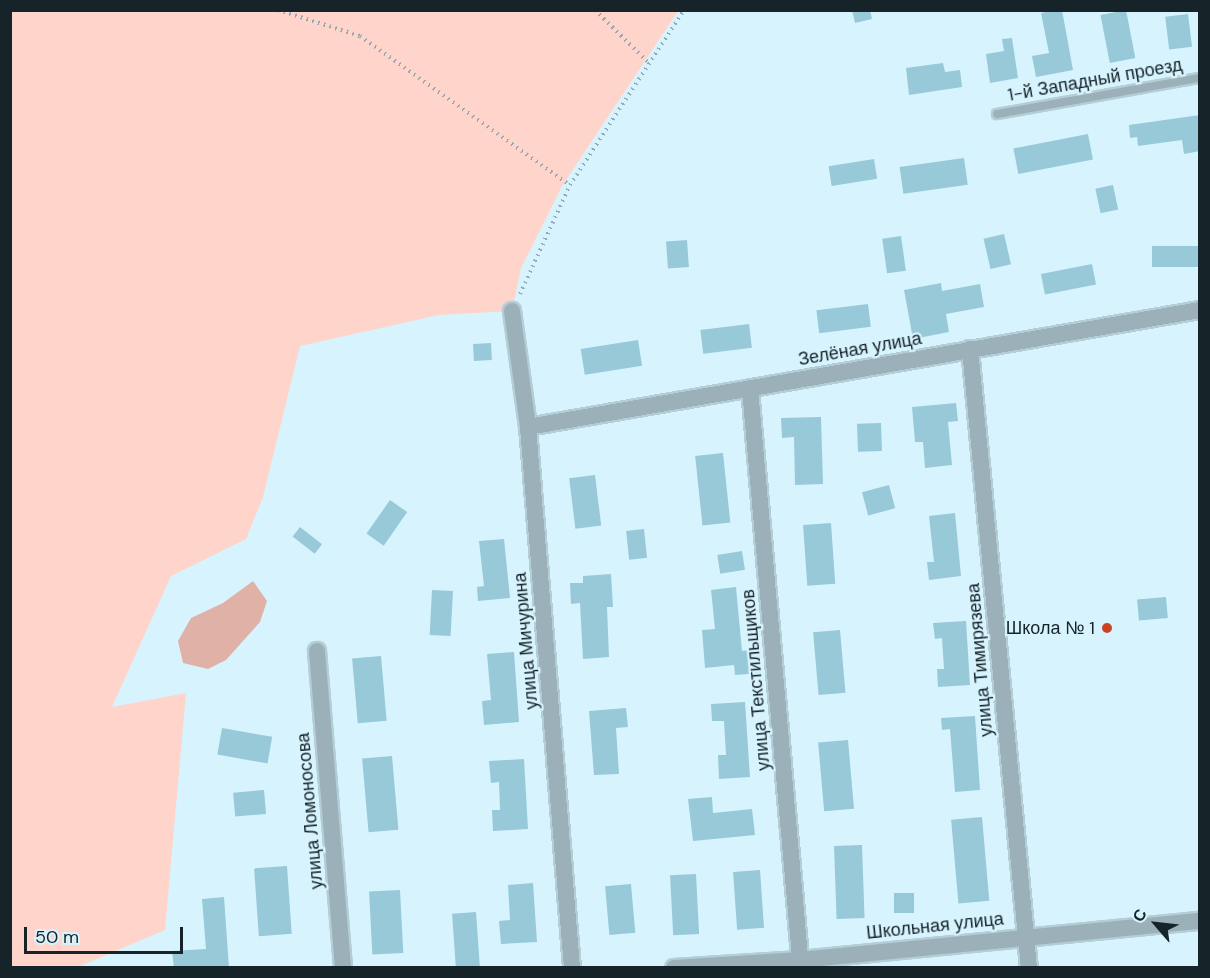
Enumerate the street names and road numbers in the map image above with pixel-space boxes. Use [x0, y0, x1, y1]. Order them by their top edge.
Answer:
street label: 1-й Западный проезд [1006, 54, 1184, 106]
street label: Зелёная улица [797, 328, 923, 370]
street label: улица Мичурина [509, 572, 543, 710]
street label: улица Тимирязева [963, 582, 997, 738]
street label: улица Текстильщиков [737, 588, 775, 772]
street label: улица Ломоносова [292, 732, 328, 890]
street label: Школьная улица [865, 908, 1005, 944]

